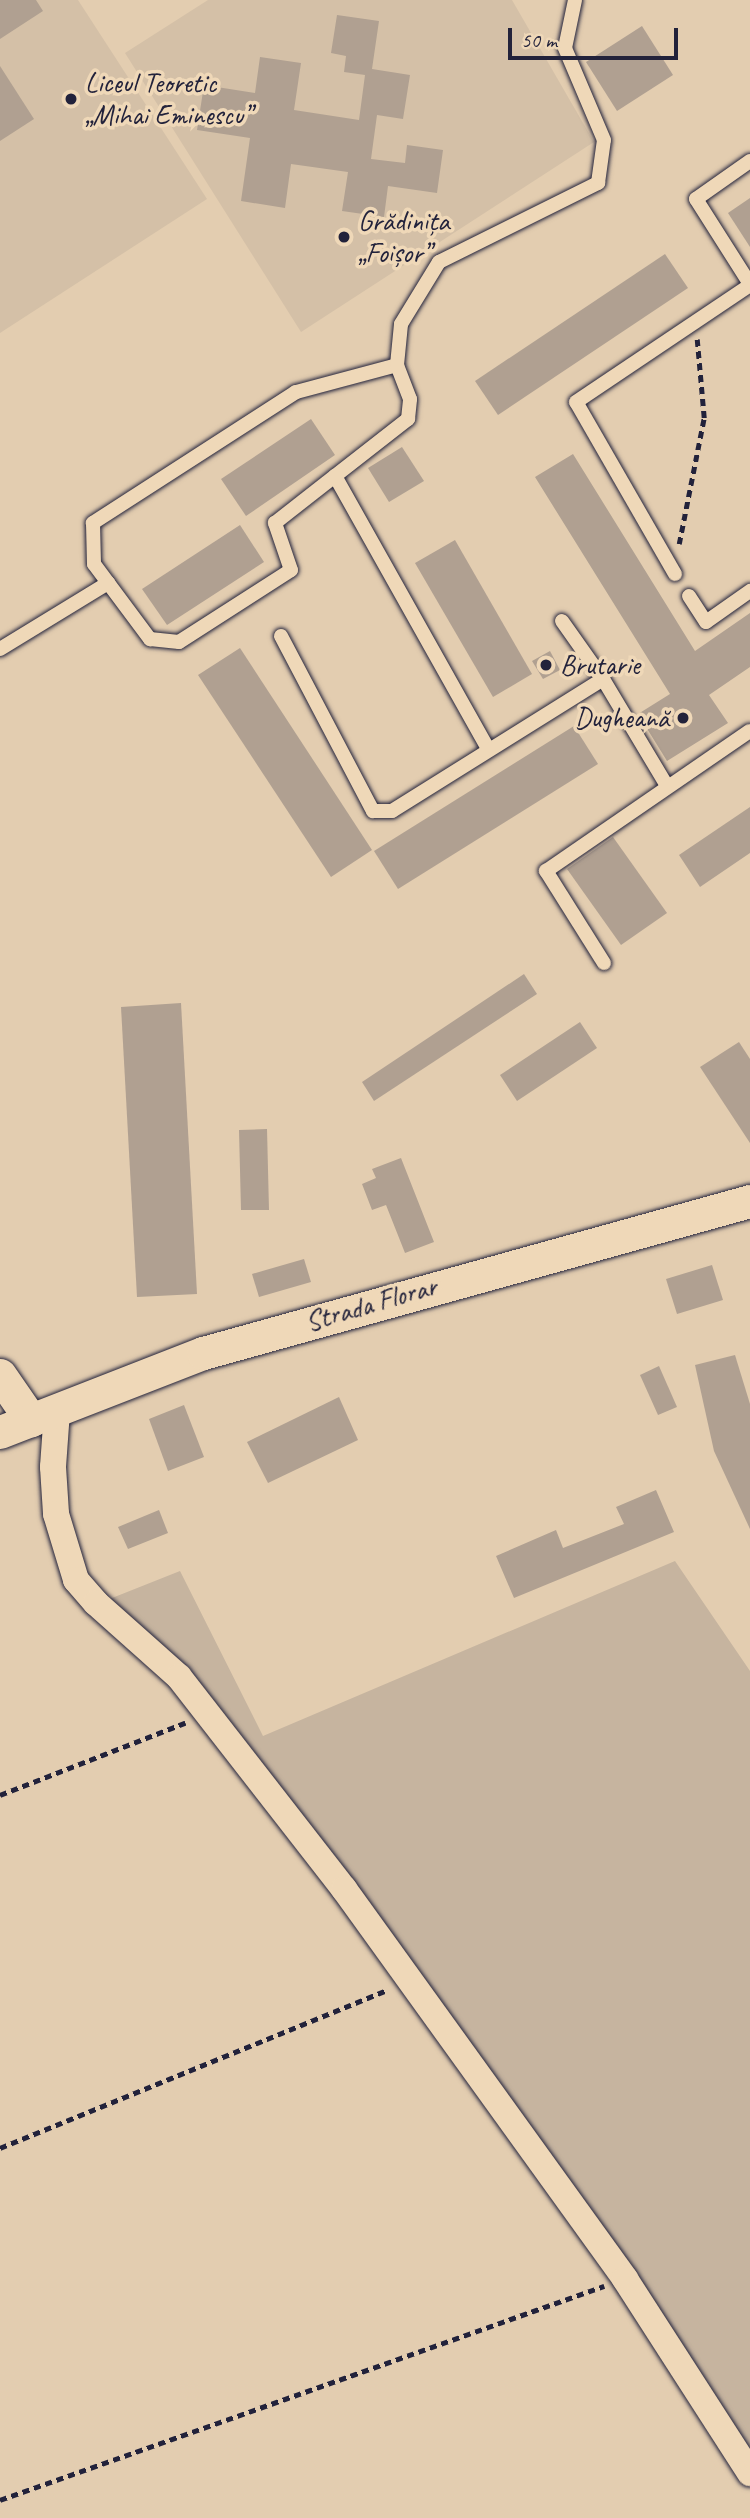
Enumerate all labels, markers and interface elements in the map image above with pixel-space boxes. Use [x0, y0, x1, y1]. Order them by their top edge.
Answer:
scale bar [512, 14, 682, 58]
text: 50 m [521, 27, 557, 53]
place label: Liceul Teoretic „Mihai Eminescu” [85, 66, 249, 132]
marker: Liceul Teoretic „Mihai Eminescu” [63, 91, 79, 107]
place label: Grădinița „Foișor” [358, 204, 450, 270]
marker: Grădinița „Foișor” [336, 229, 352, 245]
place label: Brutarie [560, 648, 640, 682]
marker: Brutarie [538, 657, 554, 673]
place label: Dugheană [574, 701, 669, 735]
marker: Dugheană [675, 710, 691, 726]
street label: Strada Florar [302, 1269, 440, 1339]

